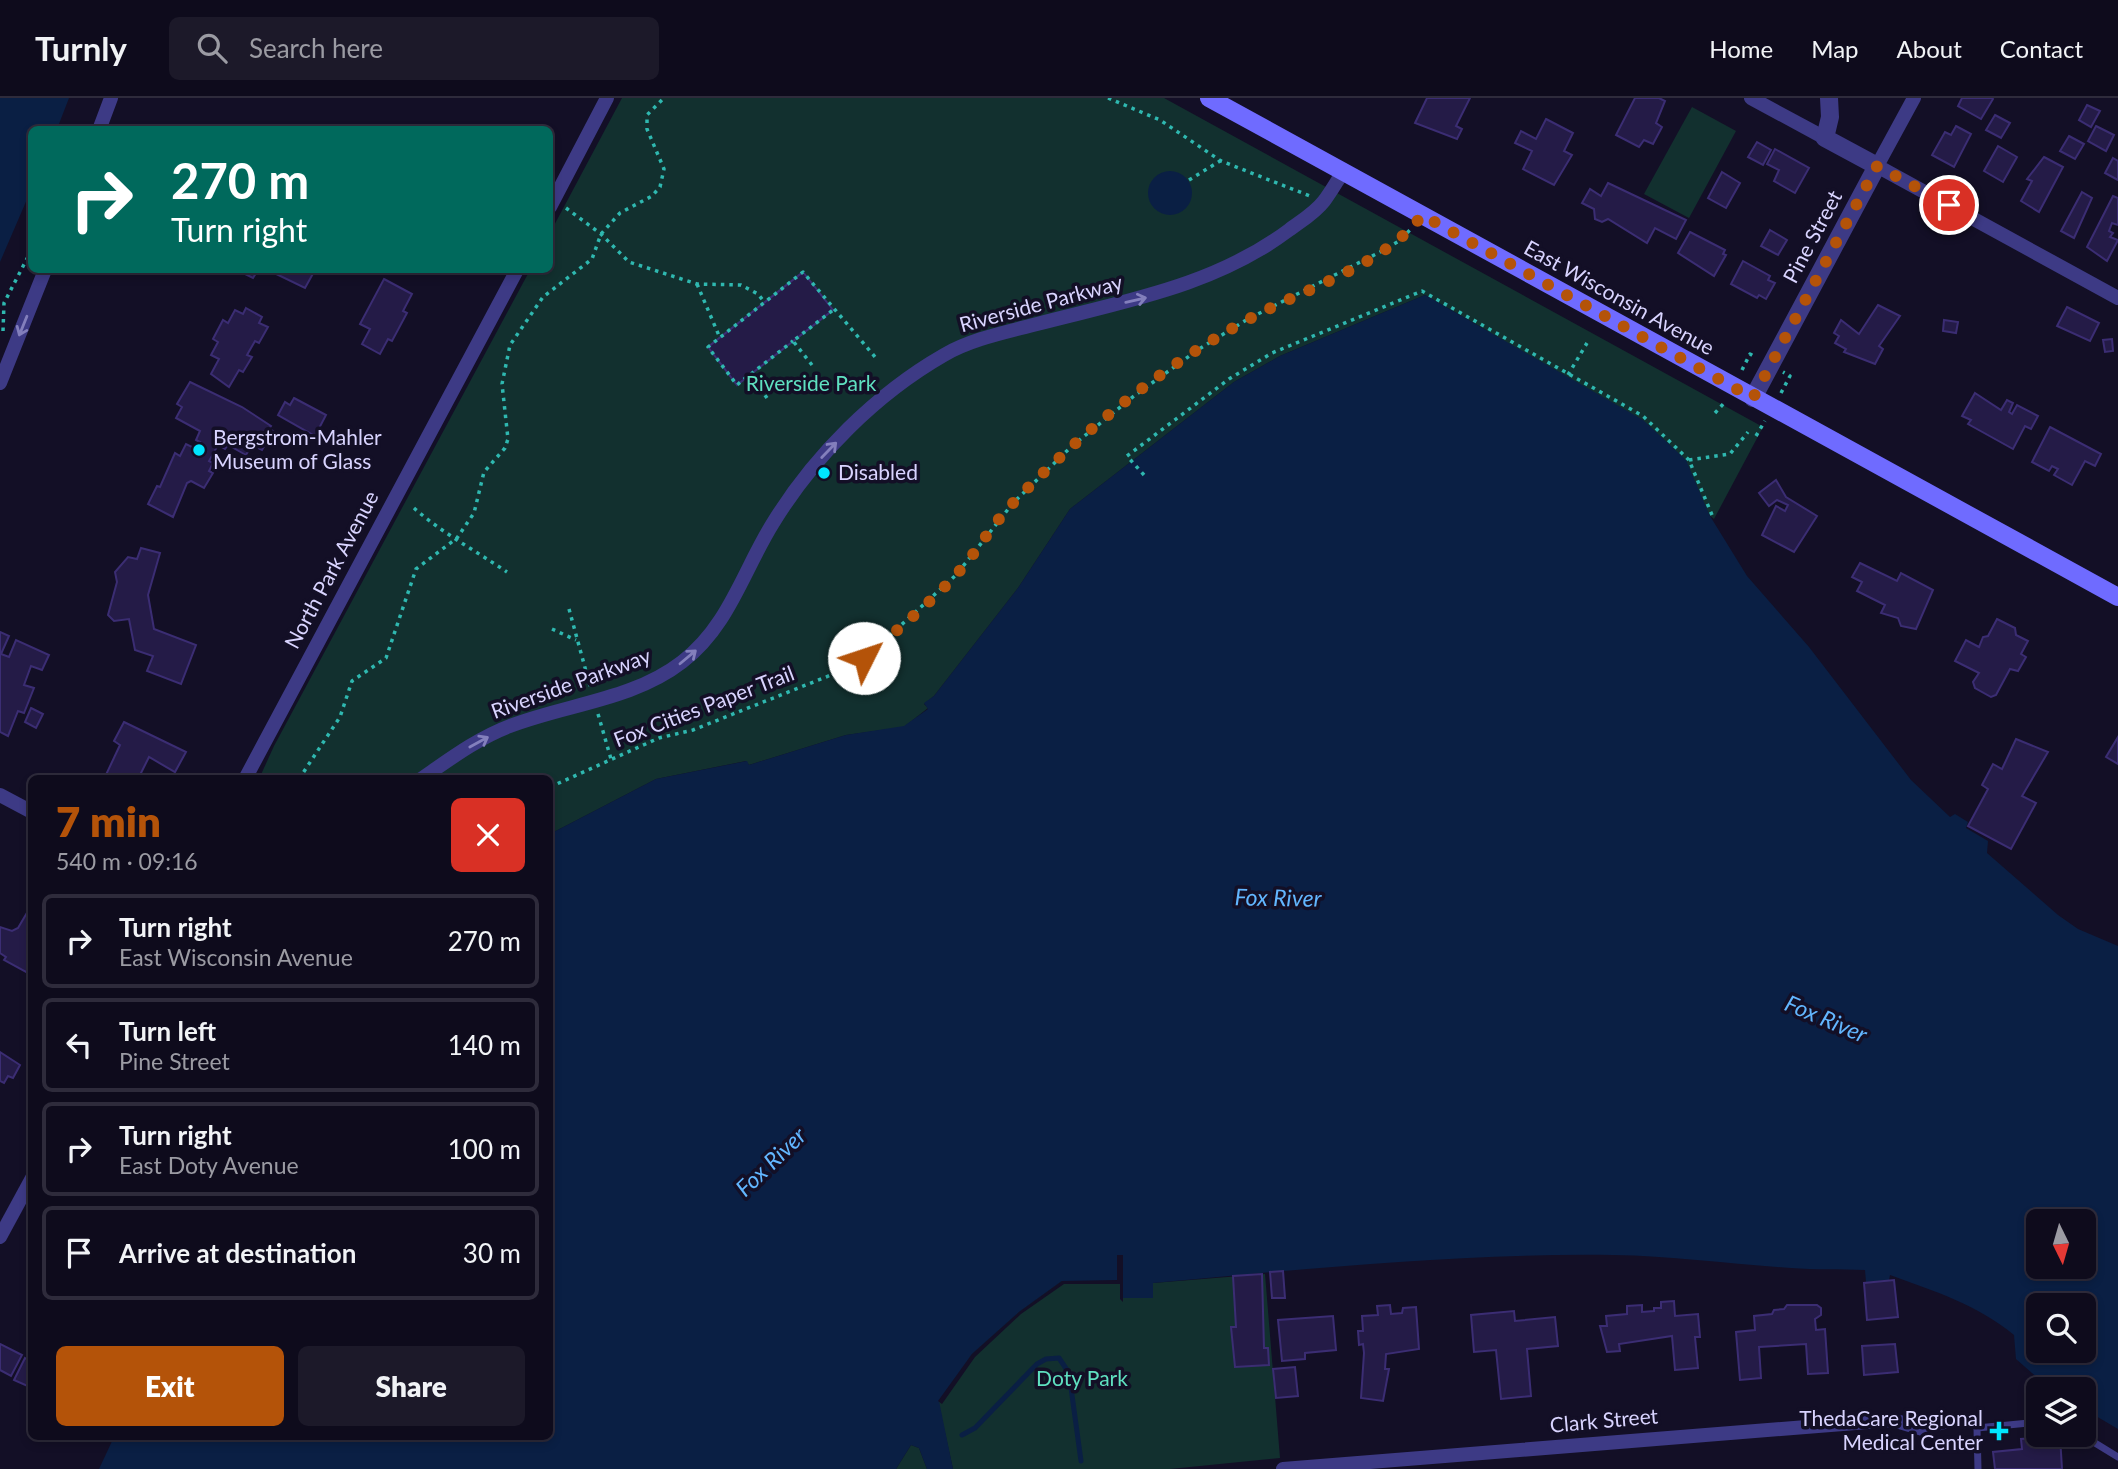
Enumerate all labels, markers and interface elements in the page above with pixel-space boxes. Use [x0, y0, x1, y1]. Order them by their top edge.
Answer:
search box [169, 17, 659, 80]
text: Turnly [35, 28, 127, 68]
icon: search [193, 29, 231, 67]
text: Search here [249, 32, 383, 64]
text: Home [1709, 34, 1773, 63]
text: Map [1811, 34, 1859, 63]
text: About [1897, 34, 1962, 63]
text: Contact [2000, 34, 2083, 63]
text: 270 m [171, 151, 309, 209]
icon: right [56, 154, 147, 245]
pin [1919, 175, 1979, 235]
street label: Pine Street [1777, 185, 1847, 287]
icon: arrive [1930, 186, 1968, 224]
text: Turn right [171, 210, 307, 249]
street label: East Wisconsin Avenue [1520, 234, 1719, 359]
street label: Riverside Parkway [956, 269, 1125, 336]
one-way arrow [1124, 293, 1147, 306]
one-way arrow [15, 315, 28, 337]
park label: Riverside Park [746, 370, 877, 395]
place label: Bergstrom-Mahler Museum of Glass [213, 424, 382, 473]
marker: Bergstrom-Mahler Museum of Glass [191, 442, 207, 458]
one-way arrow [820, 442, 837, 459]
place label: Disabled [838, 459, 918, 484]
marker: Disabled [816, 465, 832, 481]
street label: North Park Avenue [279, 486, 383, 652]
position arrow [827, 621, 901, 695]
street label: Riverside Parkway [487, 642, 654, 723]
one-way arrow [678, 649, 696, 664]
street label: Fox Cities Paper Trail [610, 660, 797, 752]
one-way arrow [468, 734, 488, 748]
text: 7 min [56, 796, 161, 846]
button: close [451, 798, 525, 872]
text: 540 m · 09:16 [56, 847, 198, 875]
water label: Fox River [1234, 882, 1323, 912]
text: Turn right [119, 911, 232, 943]
icon: right [60, 922, 98, 960]
text: 270 m [448, 925, 521, 957]
text: East Wisconsin Avenue [119, 943, 353, 971]
water label: Fox River [1781, 988, 1873, 1048]
text: Turn left [119, 1015, 216, 1047]
icon: left [60, 1026, 98, 1064]
text: 140 m [448, 1029, 521, 1061]
text: Pine Street [119, 1047, 230, 1075]
text: Turn right [119, 1119, 232, 1151]
water label: Fox River [729, 1120, 812, 1202]
icon: right [60, 1130, 98, 1168]
text: 100 m [448, 1133, 521, 1165]
text: East Doty Avenue [119, 1151, 299, 1179]
north arrow [2026, 1209, 2096, 1279]
map controls [2026, 1209, 2096, 1447]
icon: arrive [60, 1234, 98, 1272]
text: Arrive at destination [119, 1237, 356, 1269]
text: 30 m [463, 1237, 521, 1269]
button: search [2026, 1293, 2096, 1363]
button: Exit [56, 1346, 284, 1426]
button: Share [298, 1346, 525, 1426]
park label: Doty Park [1036, 1365, 1128, 1390]
button: layers [2026, 1377, 2096, 1447]
street label: Clark Street [1549, 1402, 1659, 1437]
place label: ThedaCare Regional Medical Center [1799, 1405, 1983, 1454]
marker: ThedaCare Regional Medical Center [1989, 1421, 2009, 1441]

